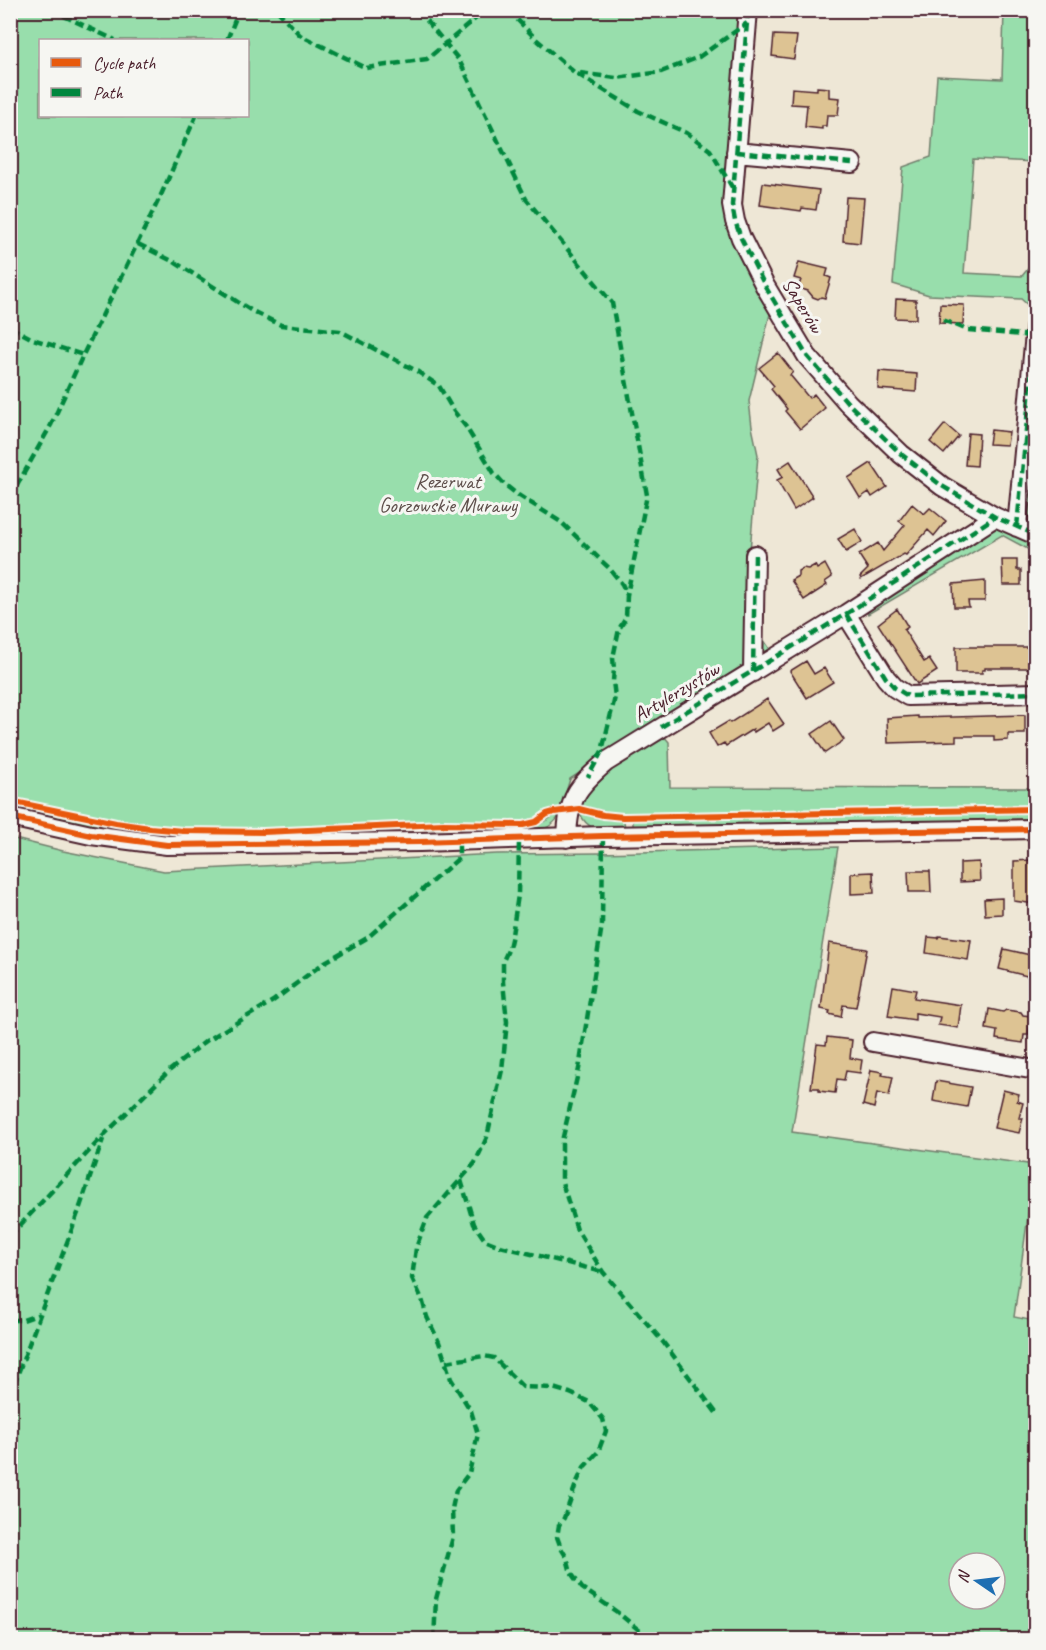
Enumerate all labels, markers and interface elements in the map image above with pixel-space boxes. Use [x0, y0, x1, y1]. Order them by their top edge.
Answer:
legend [39, 39, 249, 117]
text: Cycle path [93, 52, 156, 74]
text: Path [93, 82, 123, 104]
street label: Saperów [776, 273, 831, 339]
park label: Rezerwat Gorzowskie Murawy [379, 468, 519, 518]
street label: Artylerzystów [628, 655, 726, 728]
north arrow [947, 1551, 1007, 1611]
text: N [953, 1567, 975, 1585]

